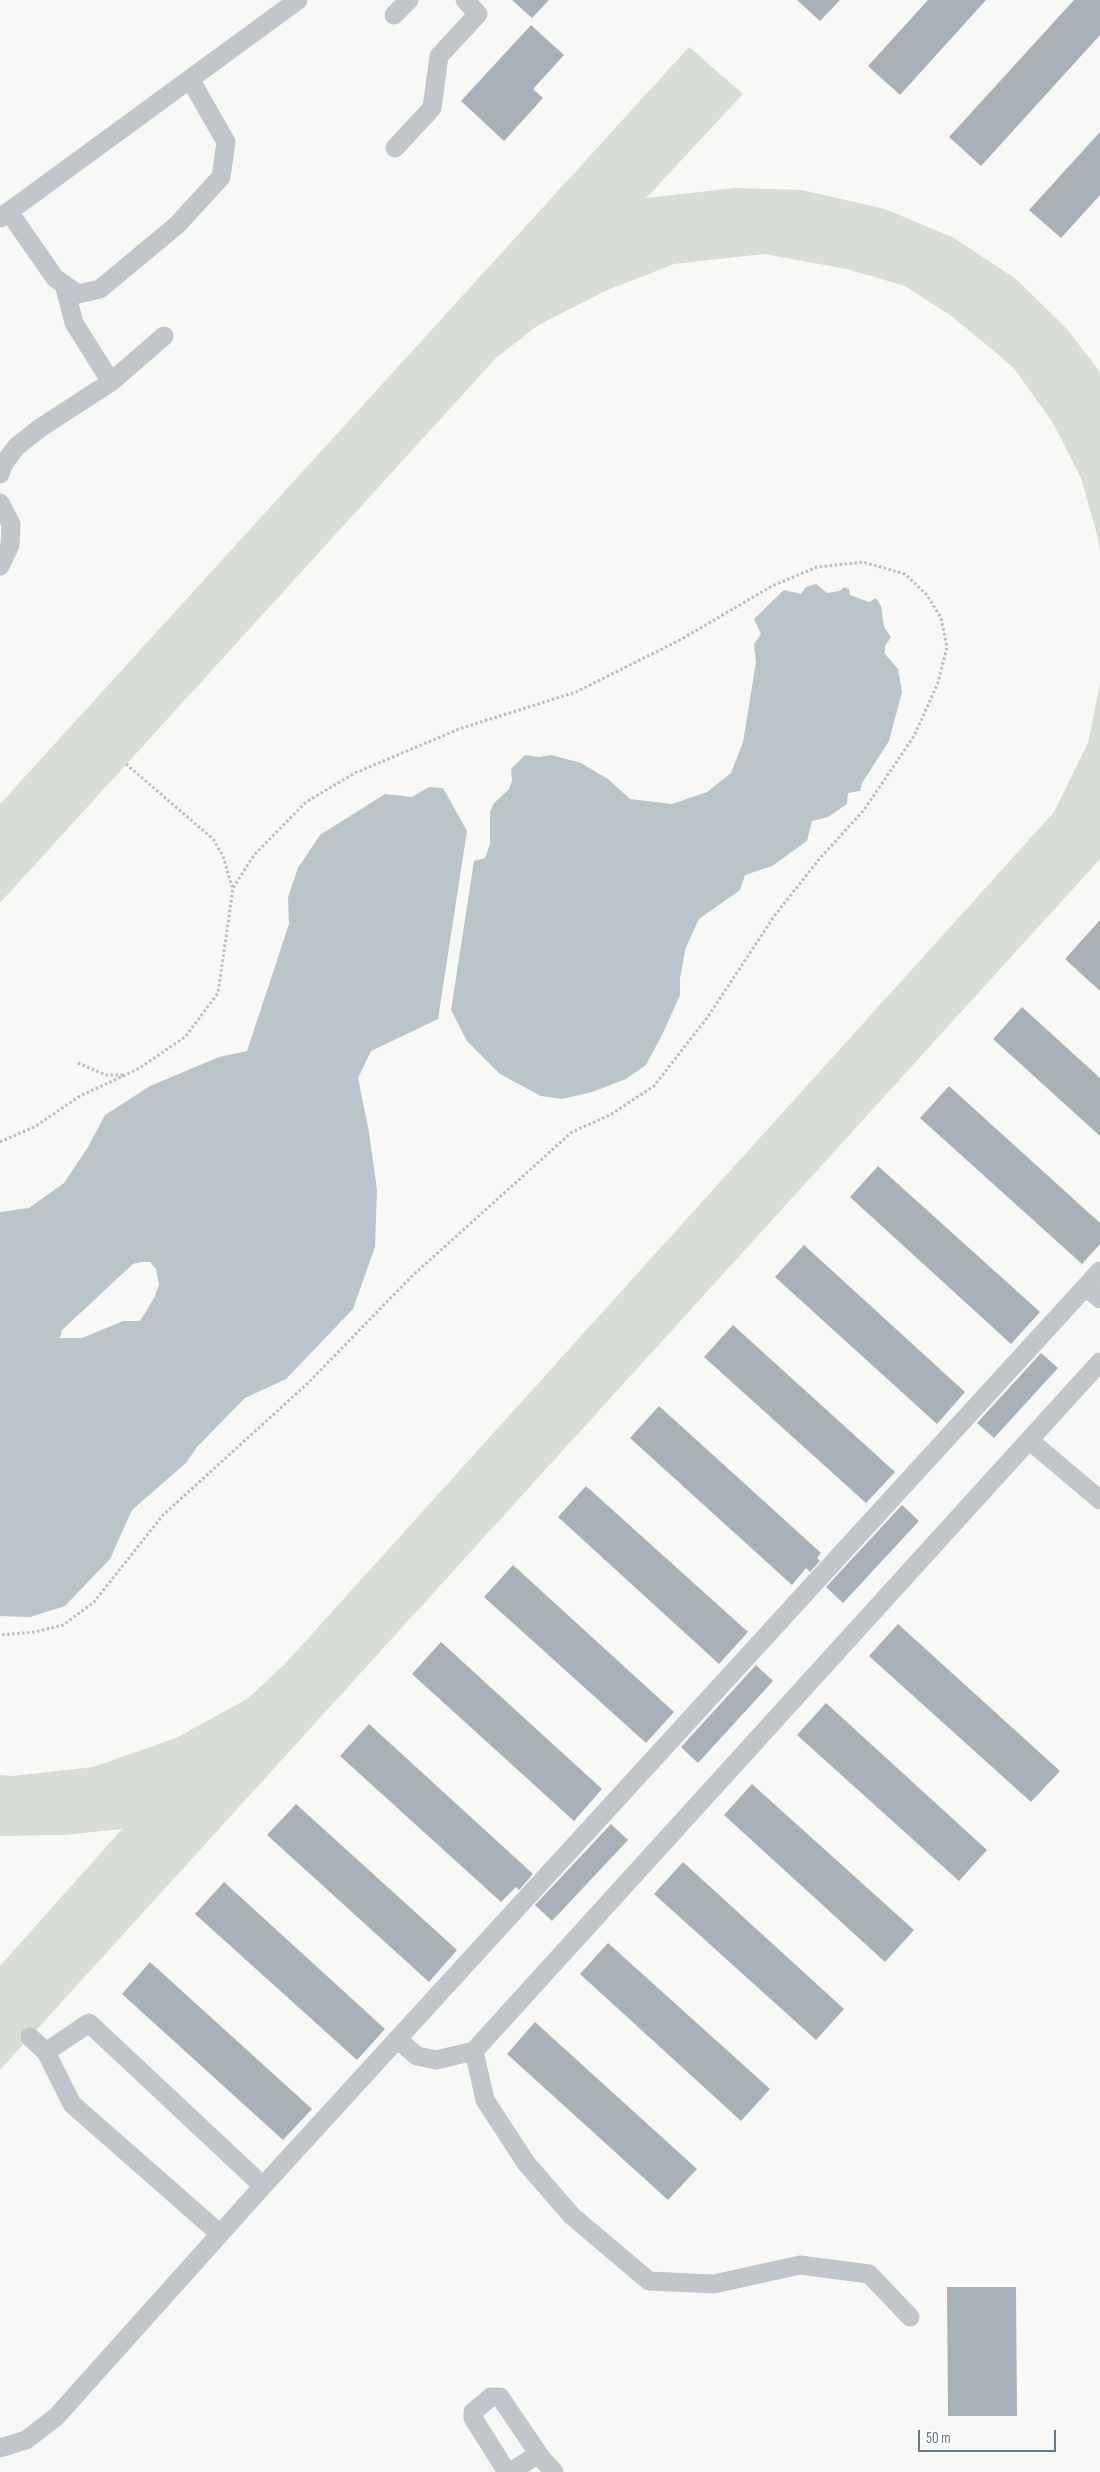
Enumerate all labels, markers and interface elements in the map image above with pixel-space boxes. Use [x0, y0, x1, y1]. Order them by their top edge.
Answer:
scale bar [920, 2420, 1058, 2452]
text: 50 m [926, 2429, 951, 2448]

